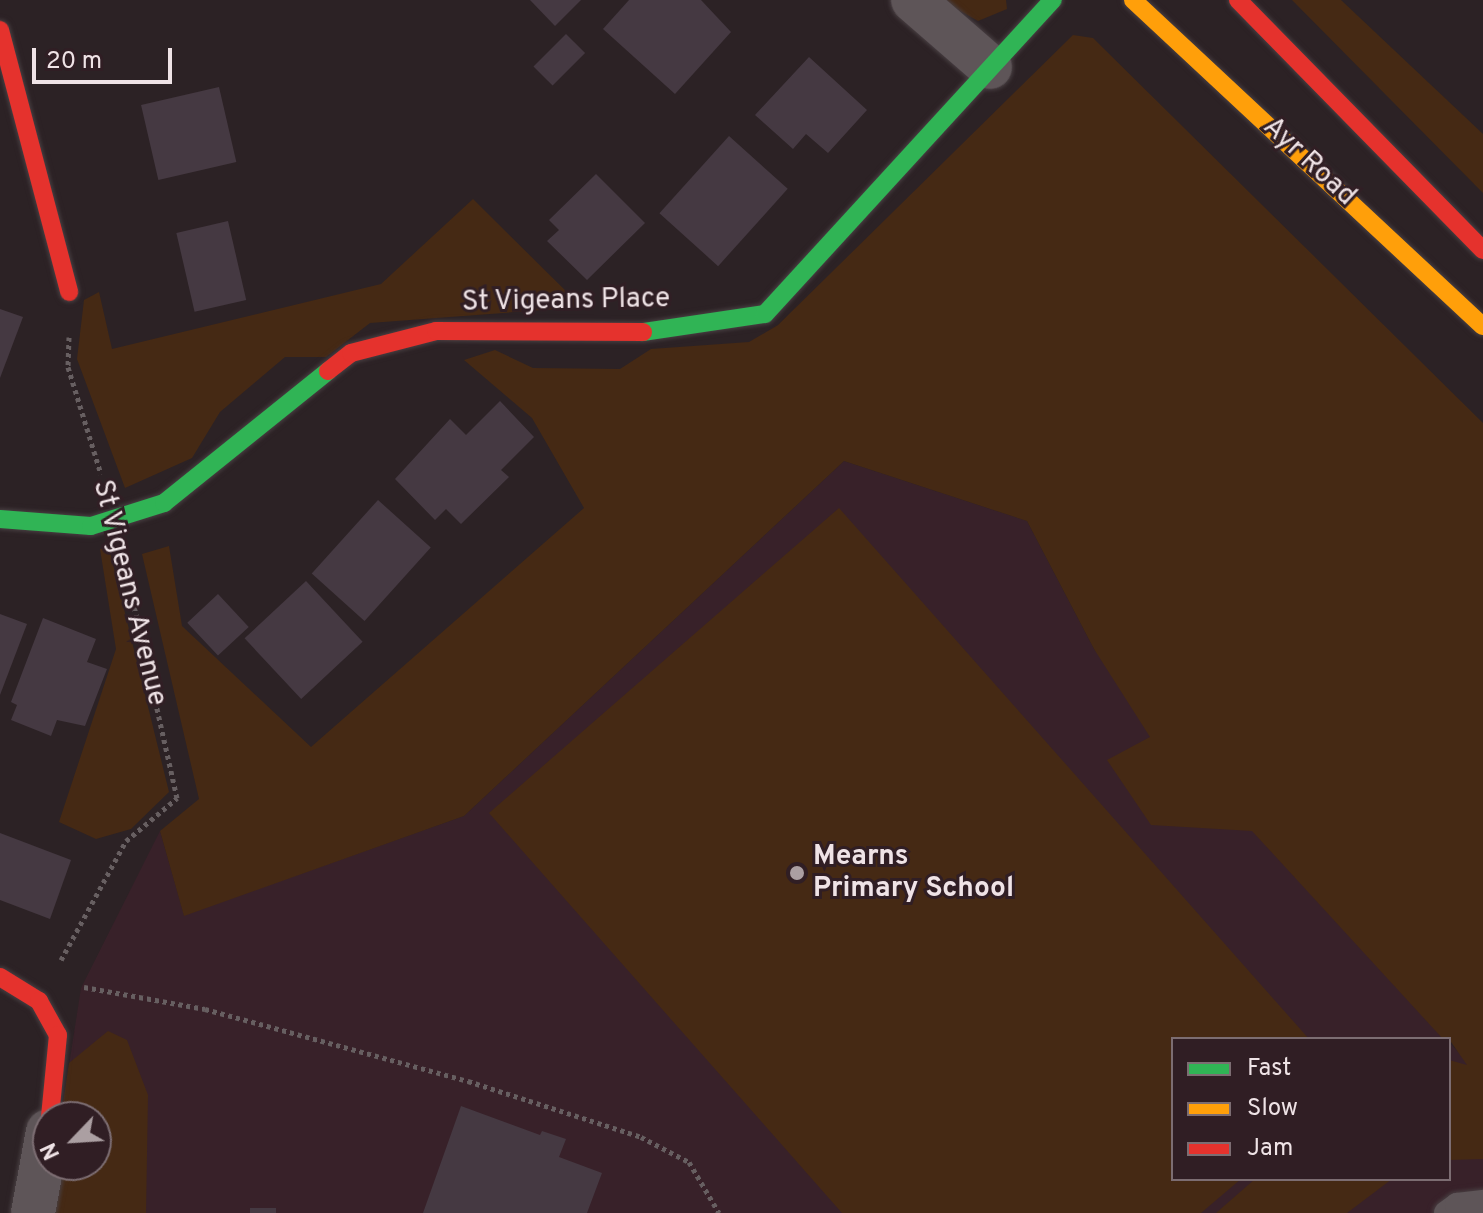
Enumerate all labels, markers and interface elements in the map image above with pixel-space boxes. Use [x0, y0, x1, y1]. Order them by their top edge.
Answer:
scale bar [36, 32, 176, 82]
text: 20 m [46, 47, 102, 77]
street label: Ayr Road [1255, 110, 1363, 214]
street label: St Vigeans Place [461, 282, 671, 320]
street label: St Vigeans Avenue [84, 476, 174, 710]
place label: Mearns Primary School [813, 840, 1014, 906]
marker: Mearns Primary School [788, 864, 806, 882]
legend [1171, 1037, 1451, 1181]
text: Fast [1247, 1054, 1291, 1084]
text: Slow [1247, 1094, 1298, 1124]
north arrow [32, 1101, 112, 1181]
text: Jam [1247, 1134, 1293, 1164]
text: N [36, 1138, 67, 1163]

